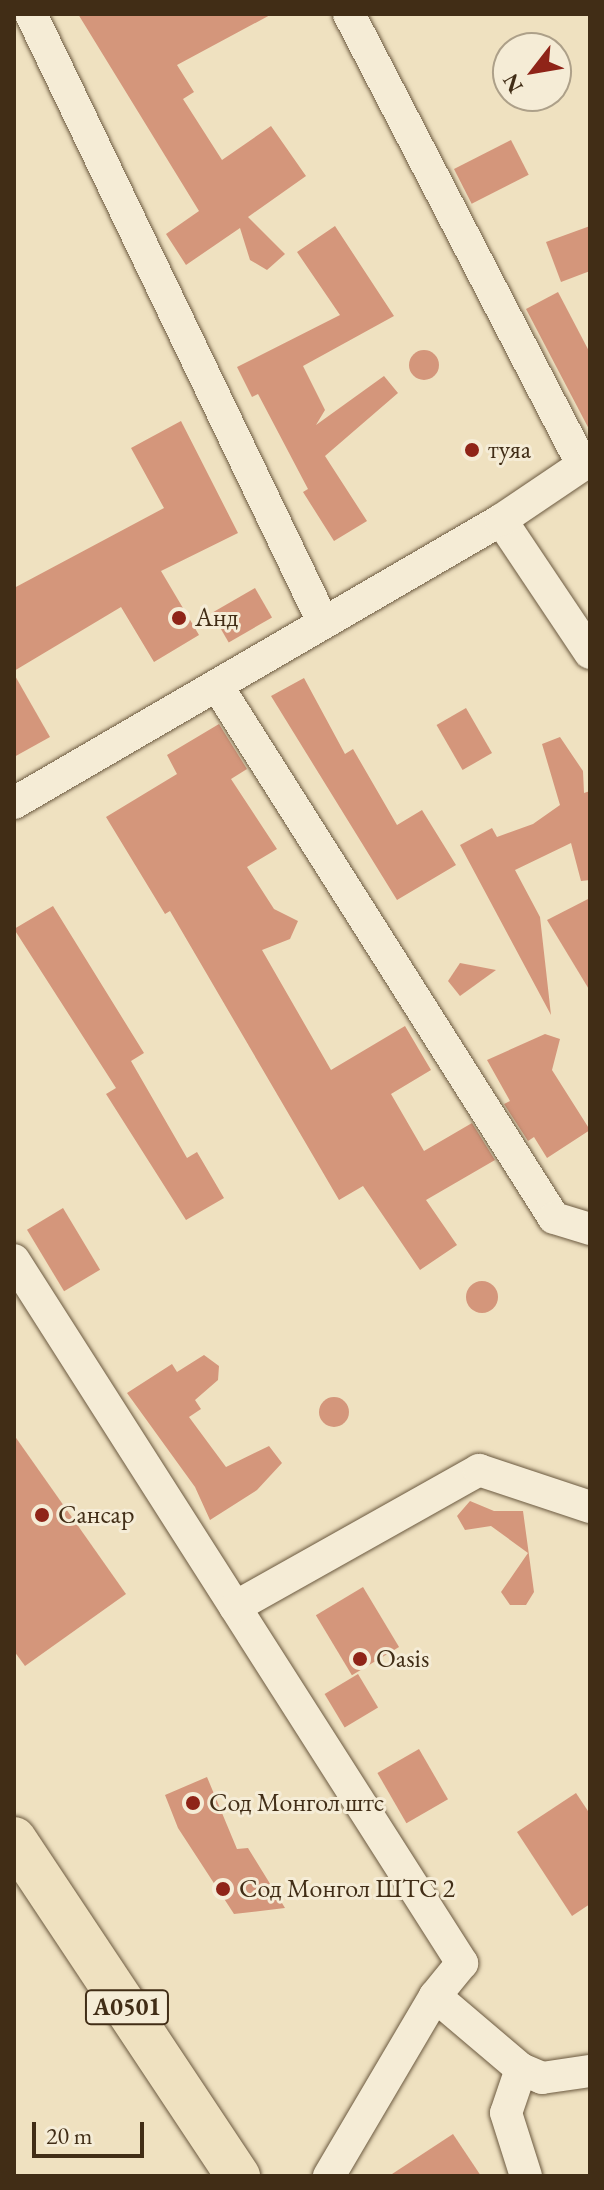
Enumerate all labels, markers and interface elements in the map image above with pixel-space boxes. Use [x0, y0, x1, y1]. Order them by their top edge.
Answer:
north arrow [492, 32, 572, 112]
text: N [496, 68, 530, 99]
place label: туяа [488, 434, 531, 466]
marker: туяа [463, 441, 481, 459]
place label: Анд [195, 602, 238, 634]
marker: Анд [170, 609, 188, 627]
place label: Сансар [58, 1499, 134, 1531]
marker: Сансар [33, 1506, 51, 1524]
place label: Oasis [376, 1643, 429, 1675]
marker: Oasis [351, 1650, 369, 1668]
place label: Сод Монгол штс [209, 1787, 384, 1819]
marker: Сод Монгол штс [184, 1794, 202, 1812]
place label: Сод Монгол ШТС 2 [239, 1873, 455, 1905]
marker: Сод Монгол ШТС 2 [214, 1880, 232, 1898]
road number: A0501 [83, 1987, 171, 2027]
scale bar [36, 2106, 148, 2156]
text: 20 m [46, 2120, 93, 2151]

